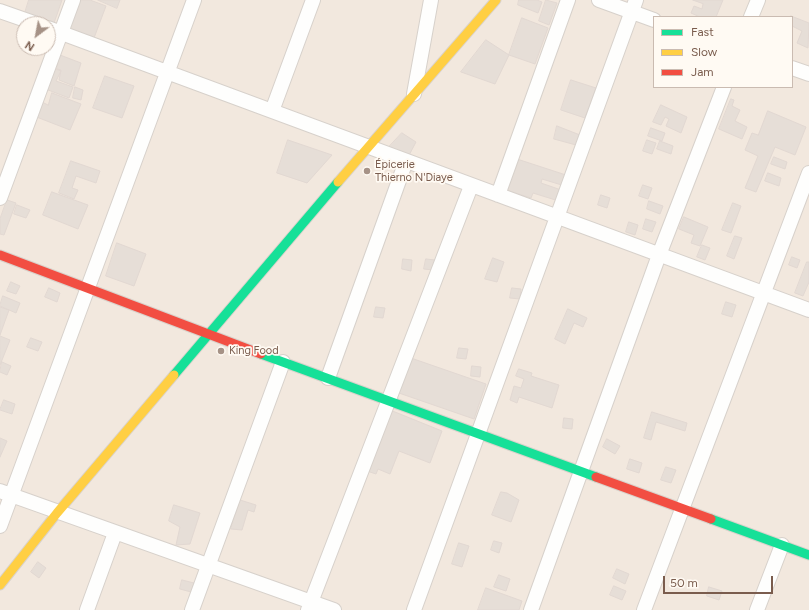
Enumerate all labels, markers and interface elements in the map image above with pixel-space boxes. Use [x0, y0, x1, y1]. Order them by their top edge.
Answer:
north arrow [16, 16, 56, 56]
legend [653, 16, 793, 88]
text: Fast [691, 25, 714, 39]
text: N [23, 38, 37, 54]
text: Slow [691, 45, 717, 59]
text: Jam [691, 65, 714, 79]
place label: Épicerie Thierno N'Diaye [375, 158, 453, 184]
marker: Épicerie Thierno N'Diaye [362, 166, 372, 176]
place label: King Food [229, 344, 279, 358]
marker: King Food [216, 346, 226, 356]
scale bar [665, 568, 775, 594]
text: 50 m [670, 576, 698, 590]

